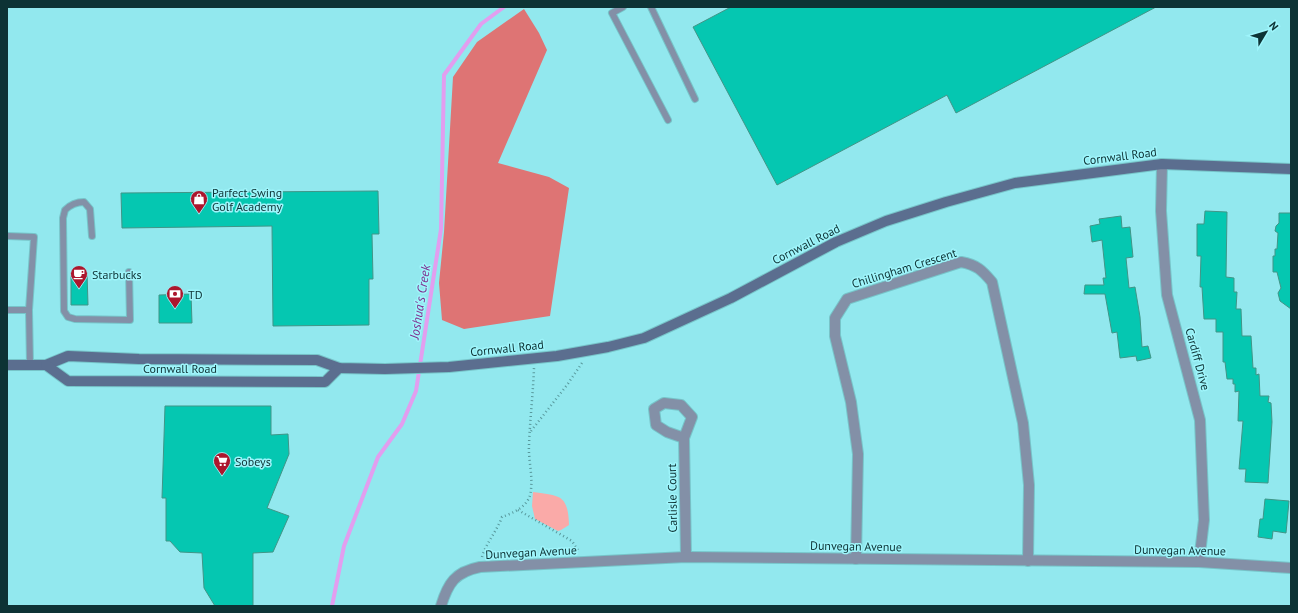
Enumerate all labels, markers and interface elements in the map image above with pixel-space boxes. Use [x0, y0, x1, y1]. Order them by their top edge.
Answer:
north arrow [1246, 12, 1286, 52]
text: N [1266, 19, 1282, 33]
street label: Cornwall Road [1082, 144, 1158, 168]
place label: Parfect Swing Golf Academy [212, 185, 282, 214]
shop icon: Parfect Swing Golf Academy [189, 189, 209, 214]
street label: Cornwall Road [770, 221, 842, 267]
street label: Chillingham Crescent [850, 245, 958, 291]
water label: Joshua's Creek [406, 262, 434, 341]
cafe icon: Starbucks [69, 264, 89, 289]
place label: Starbucks [92, 267, 142, 282]
bank icon: TD [165, 284, 185, 309]
place label: TD [188, 287, 203, 302]
street label: Cardiff Drive [1182, 326, 1214, 392]
street label: Cornwall Road [469, 337, 545, 359]
street label: Cornwall Road [143, 361, 217, 376]
supermarket icon: Sobeys [212, 451, 232, 476]
place label: Sobeys [235, 454, 271, 469]
street label: Carlisle Court [664, 463, 680, 533]
street label: Dunvegan Avenue [810, 538, 902, 554]
street label: Dunvegan Avenue [485, 542, 577, 562]
street label: Dunvegan Avenue [1134, 542, 1226, 558]

